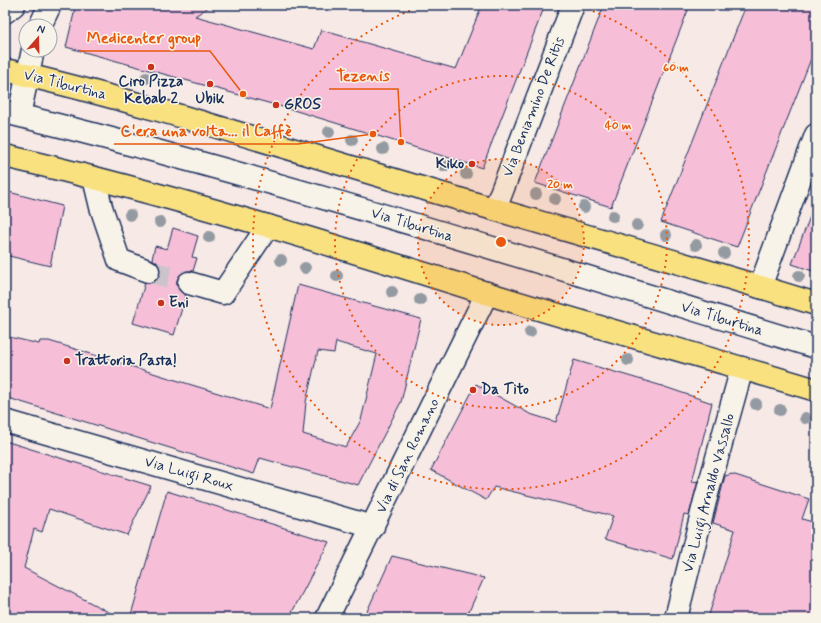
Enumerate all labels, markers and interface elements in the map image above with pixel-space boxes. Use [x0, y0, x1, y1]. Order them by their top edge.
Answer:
north arrow [18, 18, 58, 58]
text: N [35, 22, 47, 37]
callout: Medicenter group [79, 23, 210, 51]
text: Medicenter group [87, 28, 201, 50]
street label: Via Beniamino De Ritis [498, 34, 570, 180]
text: 60 m [663, 60, 689, 76]
callout: Tezenis [329, 61, 398, 89]
marker: Ciro Pizza Kebab 2 [146, 62, 156, 72]
street label: Via Tiburtina [21, 65, 109, 105]
text: Tezenis [336, 66, 391, 87]
place label: Ciro Pizza Kebab 2 [119, 72, 183, 109]
marker: Ubik [205, 79, 215, 89]
place label: Ubik [195, 89, 225, 109]
place label: GROS [284, 95, 321, 115]
marker: GROS [271, 100, 281, 110]
callout: C'era una volta... il Caffè [114, 116, 298, 144]
text: 40 m [605, 118, 632, 134]
text: C'era una volta... il Caffè [121, 121, 292, 142]
place label: Kiko [436, 154, 464, 174]
marker: Kiko [467, 159, 477, 169]
text: 20 m [547, 177, 573, 193]
street label: Via Tiburtina [369, 203, 456, 247]
centre of rings [494, 235, 508, 249]
place label: Eni [169, 293, 189, 313]
street label: Via Tiburtina [679, 297, 766, 341]
marker: Eni [156, 298, 166, 308]
place label: Trattoria Pasta! [75, 351, 177, 371]
marker: Trattoria Pasta! [62, 356, 72, 366]
place label: Da Tito [481, 380, 529, 400]
marker: Da Tito [468, 385, 478, 395]
street label: Via di San Romano [371, 395, 445, 517]
street label: Via Luigi Arnaldo Vassallo [678, 411, 741, 575]
street label: Via Luigi Roux [142, 452, 236, 497]

